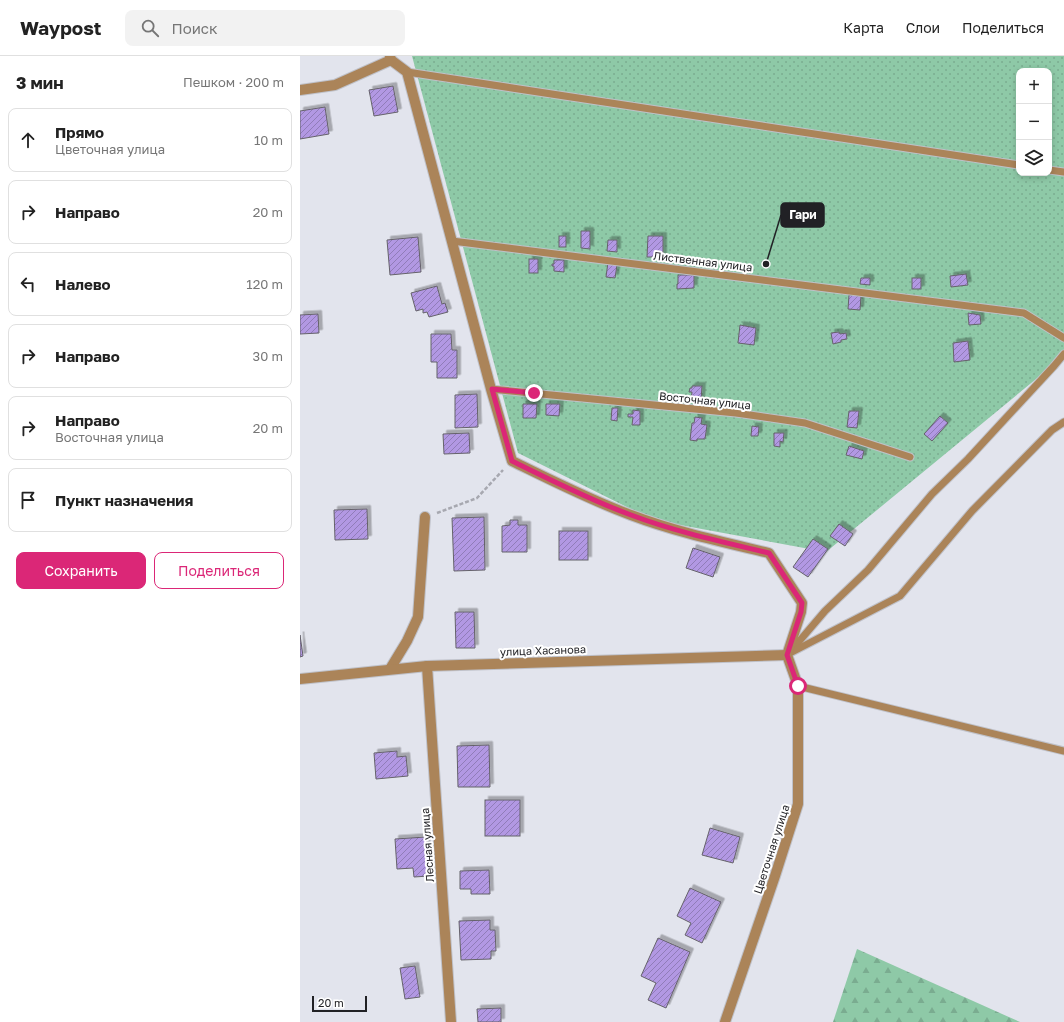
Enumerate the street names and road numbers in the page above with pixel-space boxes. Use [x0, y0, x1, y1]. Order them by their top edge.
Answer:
street label: Лиственная улица [653, 248, 753, 274]
street label: Восточная улица [659, 389, 751, 411]
street label: улица Хасанова [500, 642, 586, 658]
street label: Цветочная улица [750, 803, 792, 895]
street label: Лесная улица [418, 807, 436, 883]

